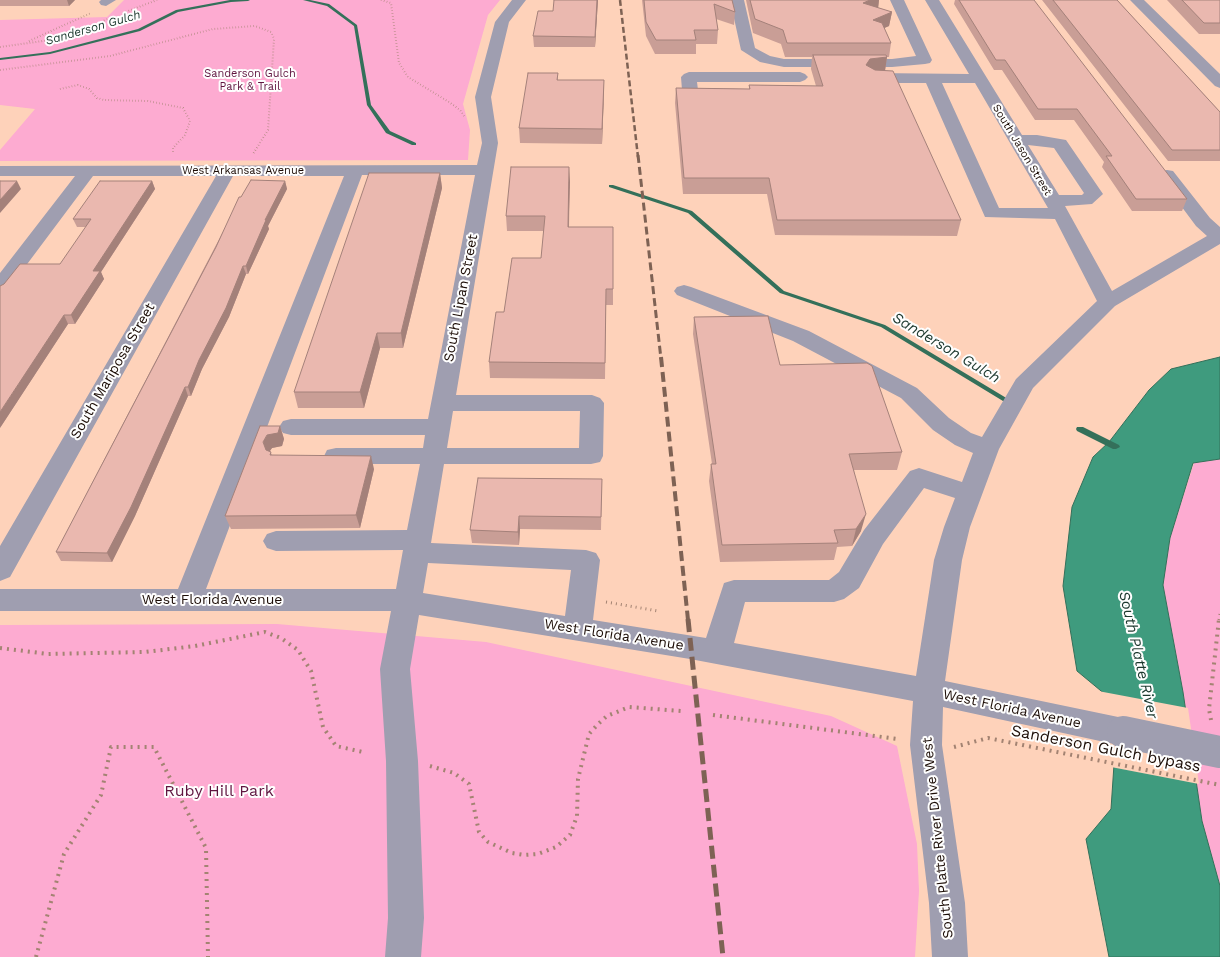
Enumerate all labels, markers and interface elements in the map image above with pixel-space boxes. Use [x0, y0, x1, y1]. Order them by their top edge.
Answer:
water label: Sanderson Gulch [44, 8, 142, 48]
park label: Sanderson Gulch Park & Trail [204, 67, 296, 93]
street label: South Jason Street [990, 102, 1054, 198]
street label: West Arkansas Avenue [182, 164, 304, 178]
street label: South Lipan Street [440, 233, 482, 363]
street label: South Mariposa Street [67, 300, 159, 442]
water label: Sanderson Gulch [889, 309, 1003, 387]
water label: South Platte River [1115, 589, 1161, 721]
street label: West Florida Avenue [142, 592, 282, 608]
street label: West Florida Avenue [543, 616, 685, 654]
street label: West Florida Avenue [941, 686, 1083, 732]
street label: Sanderson Gulch bypass [1010, 721, 1202, 777]
street label: South Platte River Drive West [919, 737, 957, 939]
park label: Ruby Hill Park [164, 781, 274, 801]

